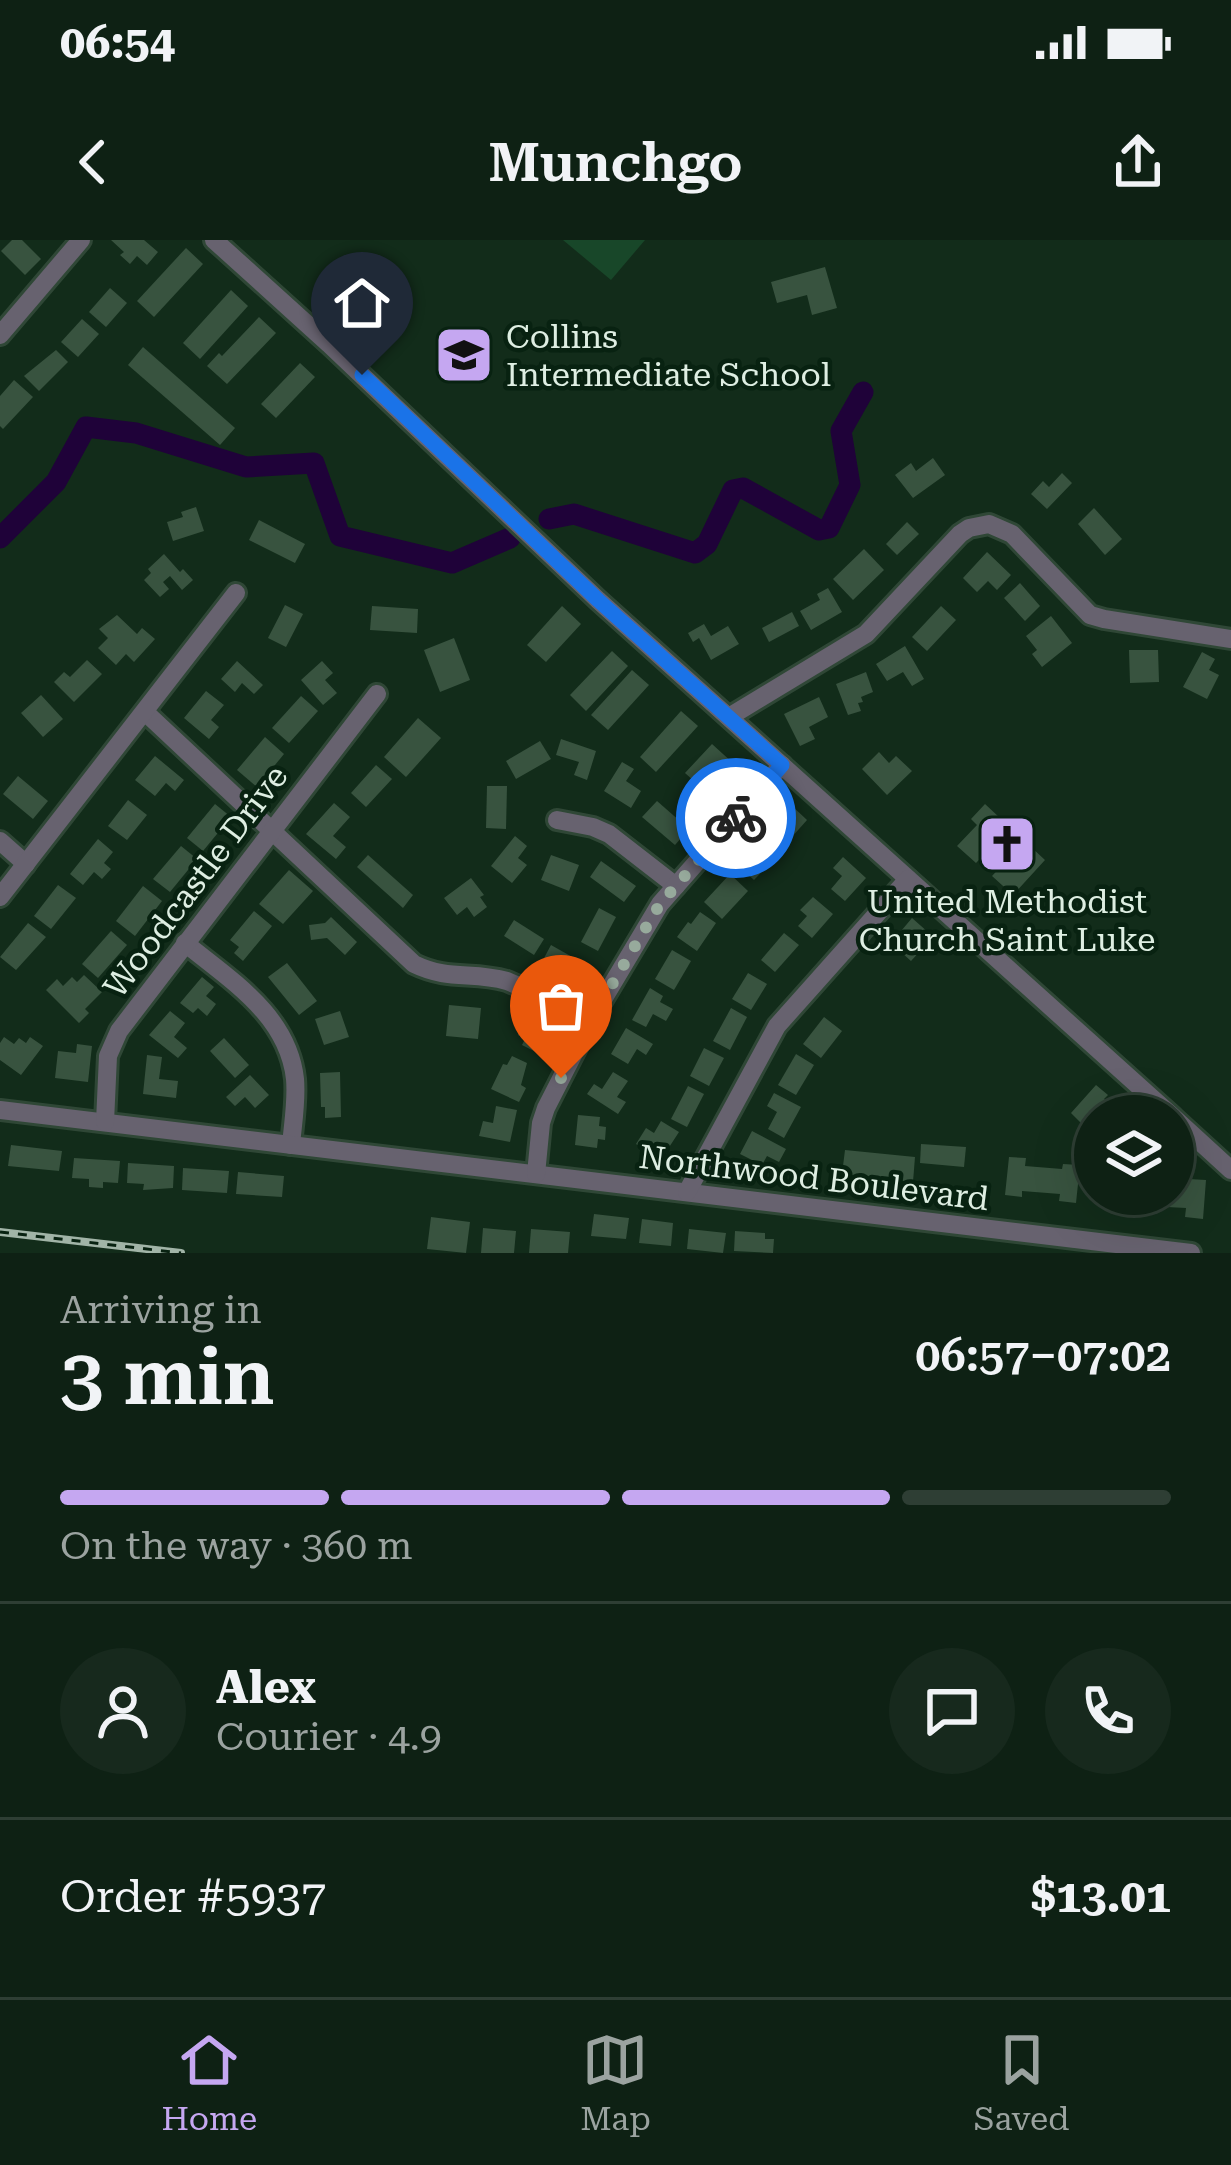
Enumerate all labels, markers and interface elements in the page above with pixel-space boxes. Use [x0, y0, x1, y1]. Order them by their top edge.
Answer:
text: 06:54 [60, 16, 175, 69]
icon: back [60, 129, 126, 195]
icon: share [1105, 129, 1171, 195]
text: Munchgo [488, 131, 743, 194]
pin [311, 252, 413, 375]
icon: home [329, 270, 395, 336]
place label: Collins Intermediate School [506, 317, 831, 394]
school or university icon: Collins Intermediate School [433, 324, 495, 386]
street label: Woodcastle Drive [95, 757, 296, 1005]
courier [676, 758, 796, 878]
icon: bike [703, 785, 769, 851]
church icon: United Methodist Church Saint Luke [976, 813, 1038, 875]
place label: United Methodist Church Saint Luke [859, 882, 1155, 959]
pin [510, 955, 612, 1078]
icon: bag [528, 973, 594, 1039]
map controls [1074, 1095, 1194, 1215]
button: layers [1074, 1095, 1194, 1215]
street label: Northwood Boulevard [637, 1137, 991, 1218]
text: Arriving in [60, 1287, 262, 1333]
text: 06:57–07:02 [915, 1329, 1171, 1382]
text: 3 min [60, 1332, 275, 1423]
text: On the way · 360 m [60, 1523, 412, 1569]
button: person [60, 1648, 186, 1774]
button: chat [889, 1648, 1015, 1774]
button: phone [1045, 1648, 1171, 1774]
text: Alex [216, 1661, 316, 1714]
text: Courier · 4.9 [216, 1714, 442, 1760]
text: Order #5937 [60, 1870, 326, 1923]
text: $13.01 [1031, 1870, 1171, 1923]
tab: Home [162, 2027, 257, 2138]
tab: Map [580, 2027, 651, 2138]
tab: Saved [974, 2027, 1069, 2138]

